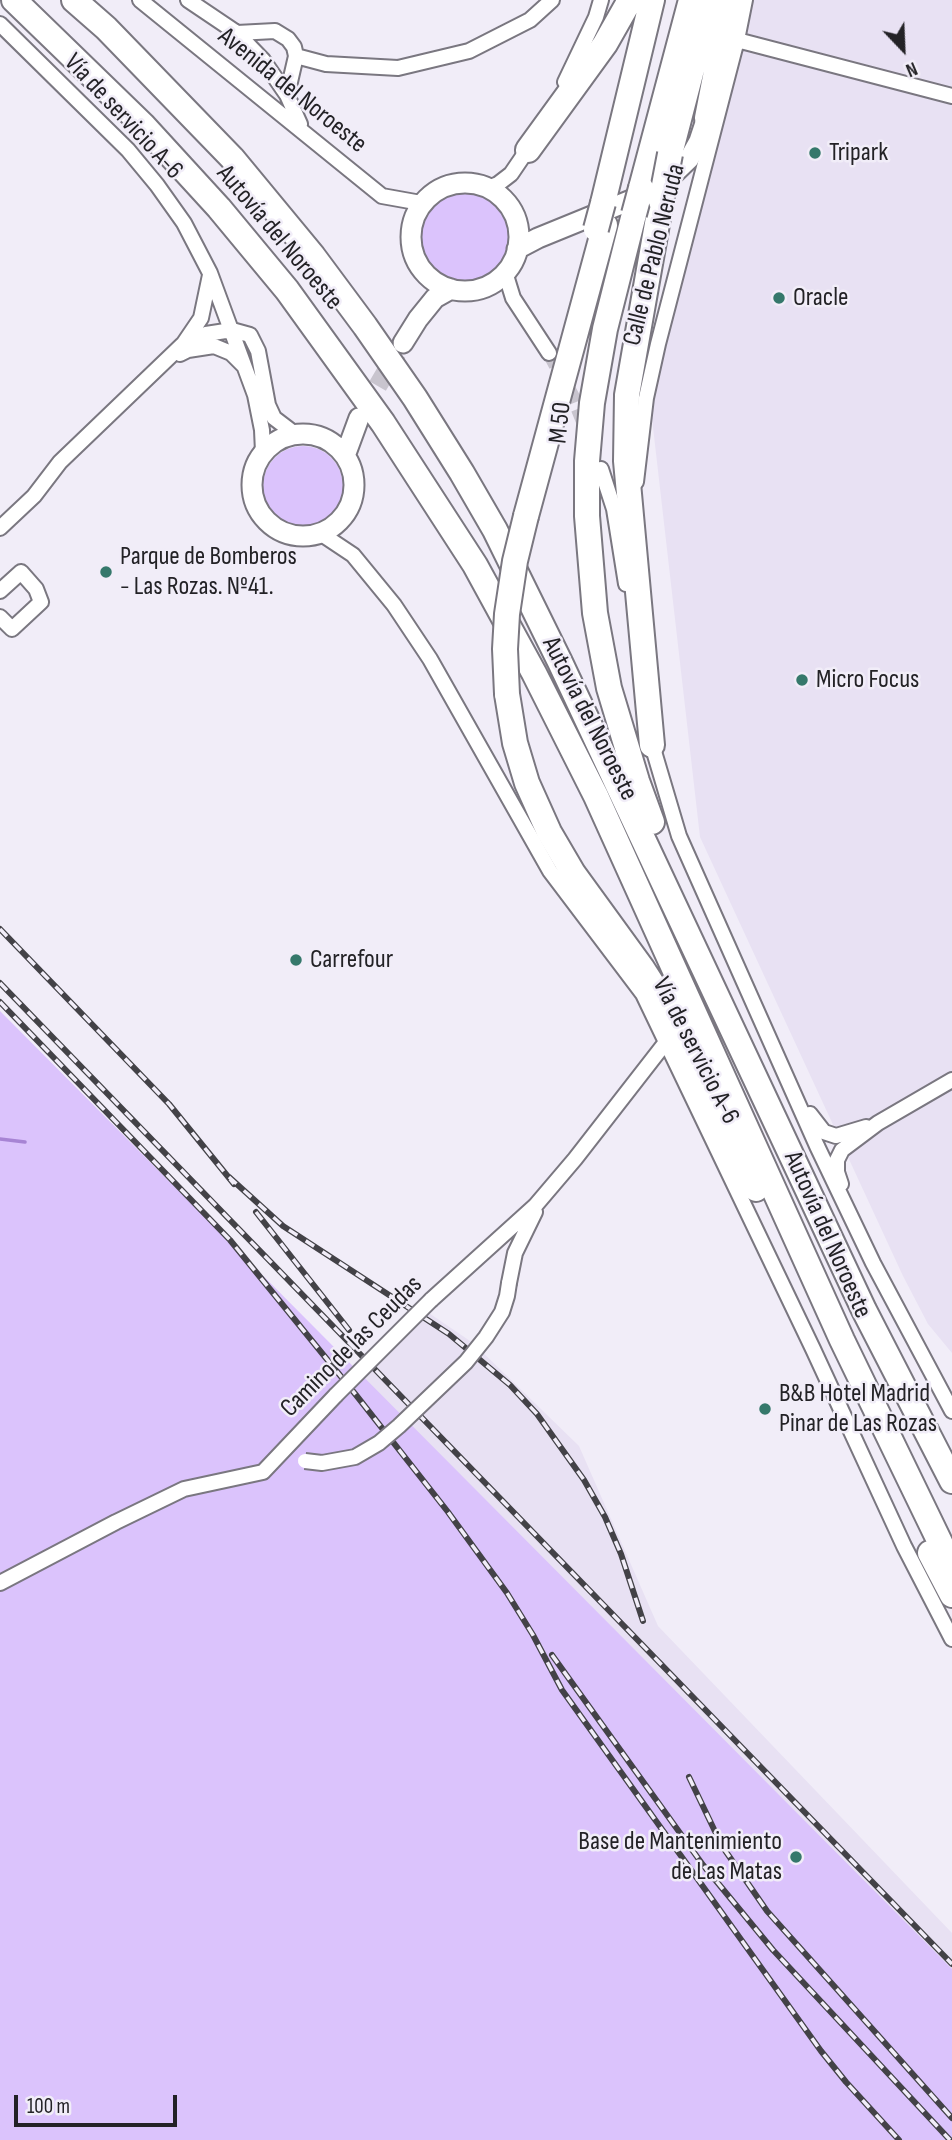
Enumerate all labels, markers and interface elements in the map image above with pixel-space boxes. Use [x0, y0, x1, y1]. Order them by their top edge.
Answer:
north arrow [868, 14, 938, 84]
street label: Avenida del Noroeste [211, 22, 373, 160]
street label: Vía de servicio A-6 [57, 48, 189, 186]
text: N [902, 56, 921, 81]
place label: Tripark [829, 137, 888, 169]
marker: Tripark [807, 145, 823, 161]
street label: Autovía del Noroeste [209, 159, 349, 317]
street label: Calle de Pablo Neruda [617, 161, 693, 349]
place label: Oracle [793, 282, 849, 314]
marker: Oracle [771, 290, 787, 306]
street label: M 50 [543, 401, 579, 445]
place label: Parque de Bomberos - Las Rozas. Nº41. [120, 541, 297, 602]
marker: Parque de Bomberos - Las Rozas. Nº41. [98, 564, 114, 580]
street label: Autovía del Noroeste [534, 632, 644, 806]
place label: Micro Focus [816, 664, 919, 696]
marker: Micro Focus [794, 672, 810, 688]
place label: Carrefour [310, 944, 393, 976]
marker: Carrefour [288, 952, 304, 968]
street label: Vía de servicio A-6 [645, 973, 745, 1129]
street label: Autovía del Noroeste [776, 1147, 878, 1323]
street label: Camino de las Ceudas [275, 1270, 429, 1424]
place label: B&B Hotel Madrid Pinar de Las Rozas [779, 1378, 937, 1440]
marker: B&B Hotel Madrid Pinar de Las Rozas [757, 1401, 773, 1417]
place label: Base de Mantenimiento de Las Matas [578, 1826, 782, 1888]
marker: Base de Mantenimiento de Las Matas [788, 1849, 804, 1865]
scale bar [18, 2080, 180, 2124]
text: 100 m [27, 2094, 70, 2119]

